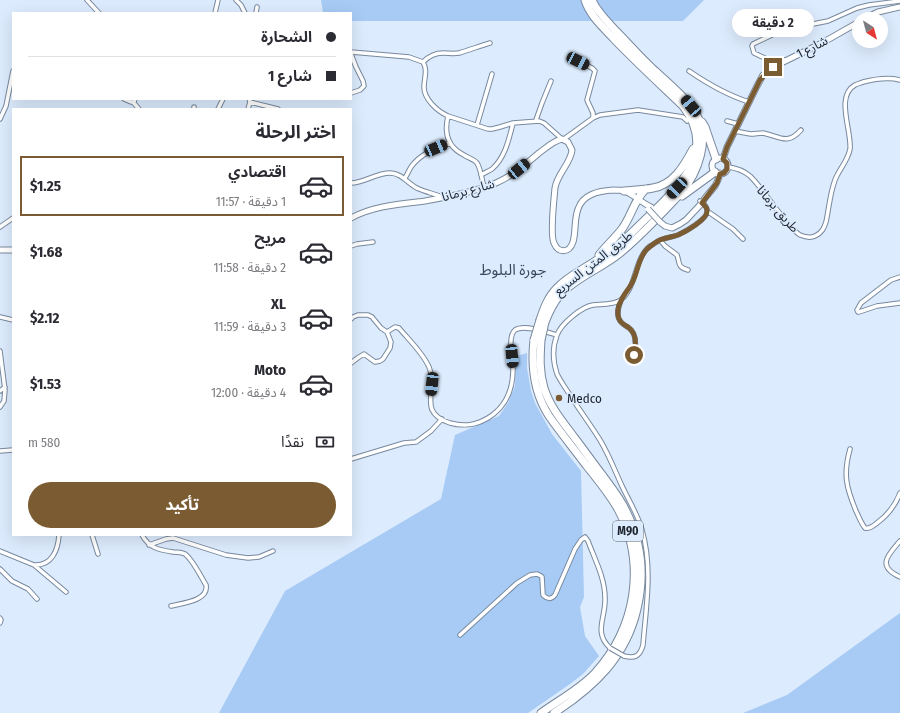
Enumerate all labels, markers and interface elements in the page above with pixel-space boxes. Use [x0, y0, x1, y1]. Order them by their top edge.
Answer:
callout: 2 دقيقة [732, 9, 814, 37]
north arrow [852, 12, 888, 48]
map controls [852, 12, 888, 48]
text: 2 دقيقة [752, 15, 794, 30]
text: الشحارة [261, 28, 312, 46]
street label: شارع 1 [794, 33, 832, 64]
car [565, 50, 591, 72]
route end [764, 58, 782, 76]
text: شارع 1 [268, 67, 312, 85]
car [679, 93, 703, 119]
text: اختر الرحلة [255, 121, 336, 143]
car [423, 138, 449, 158]
car [506, 157, 532, 181]
text: اقتصادي [228, 163, 286, 181]
icon: car [298, 168, 334, 204]
car [664, 175, 690, 201]
street label: شارع برمانا [440, 176, 497, 207]
text: $1.25 [30, 177, 61, 195]
street label: طريق برمانا [753, 183, 802, 236]
text: 1 دقيقة · 11:57 [216, 194, 286, 209]
street label: طريق المتن السريع [551, 228, 637, 301]
text: مريح [254, 229, 286, 247]
icon: car [298, 234, 334, 270]
text: $1.68 [30, 243, 62, 261]
text: 2 دقيقة · 11:58 [213, 260, 286, 275]
district label: جورة البلوط [480, 261, 546, 279]
text: XL [271, 295, 286, 313]
icon: car [298, 300, 334, 336]
text: $2.12 [30, 309, 60, 327]
text: 3 دقيقة · 11:59 [214, 319, 286, 334]
car [505, 344, 519, 368]
route start [625, 346, 643, 364]
text: Moto [254, 361, 286, 379]
icon: car [298, 366, 334, 402]
car [425, 371, 439, 397]
text: $1.53 [30, 375, 61, 393]
text: 4 دقيقة · 12:00 [211, 385, 286, 400]
place label: Medco [567, 391, 602, 406]
marker: Medco [554, 393, 564, 403]
icon: cash [314, 431, 336, 453]
text: نقدًا [281, 433, 304, 451]
text: 580 m [28, 435, 60, 450]
button: تأكيد [28, 482, 336, 528]
road number: M90 [613, 521, 643, 541]

